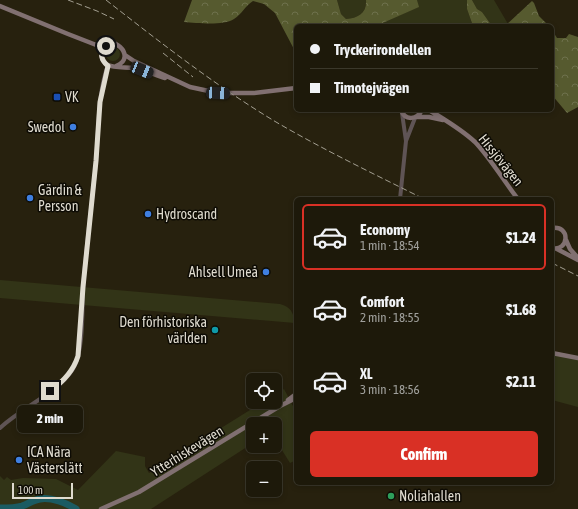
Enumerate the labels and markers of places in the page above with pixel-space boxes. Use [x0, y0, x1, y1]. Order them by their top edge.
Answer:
place label: VK [65, 89, 79, 105]
marker: VK [52, 92, 62, 102]
place label: Swedol [28, 119, 65, 135]
marker: Swedol [68, 122, 78, 132]
place label: Gärdin & Persson [38, 182, 83, 214]
marker: Gärdin & Persson [25, 193, 35, 203]
place label: Hydroscand [156, 206, 217, 222]
marker: Hydroscand [143, 209, 153, 219]
place label: Ahlsell Umeå [189, 264, 258, 280]
marker: Ahlsell Umeå [261, 267, 271, 277]
place label: Den förhistoriska världen [119, 314, 207, 346]
marker: Den förhistoriska världen [210, 325, 220, 335]
place label: ICA Nära Västerslätt [27, 444, 83, 476]
marker: ICA Nära Västerslätt [14, 455, 24, 465]
place label: Noliahallen [399, 488, 461, 504]
marker: Noliahallen [386, 491, 396, 501]

